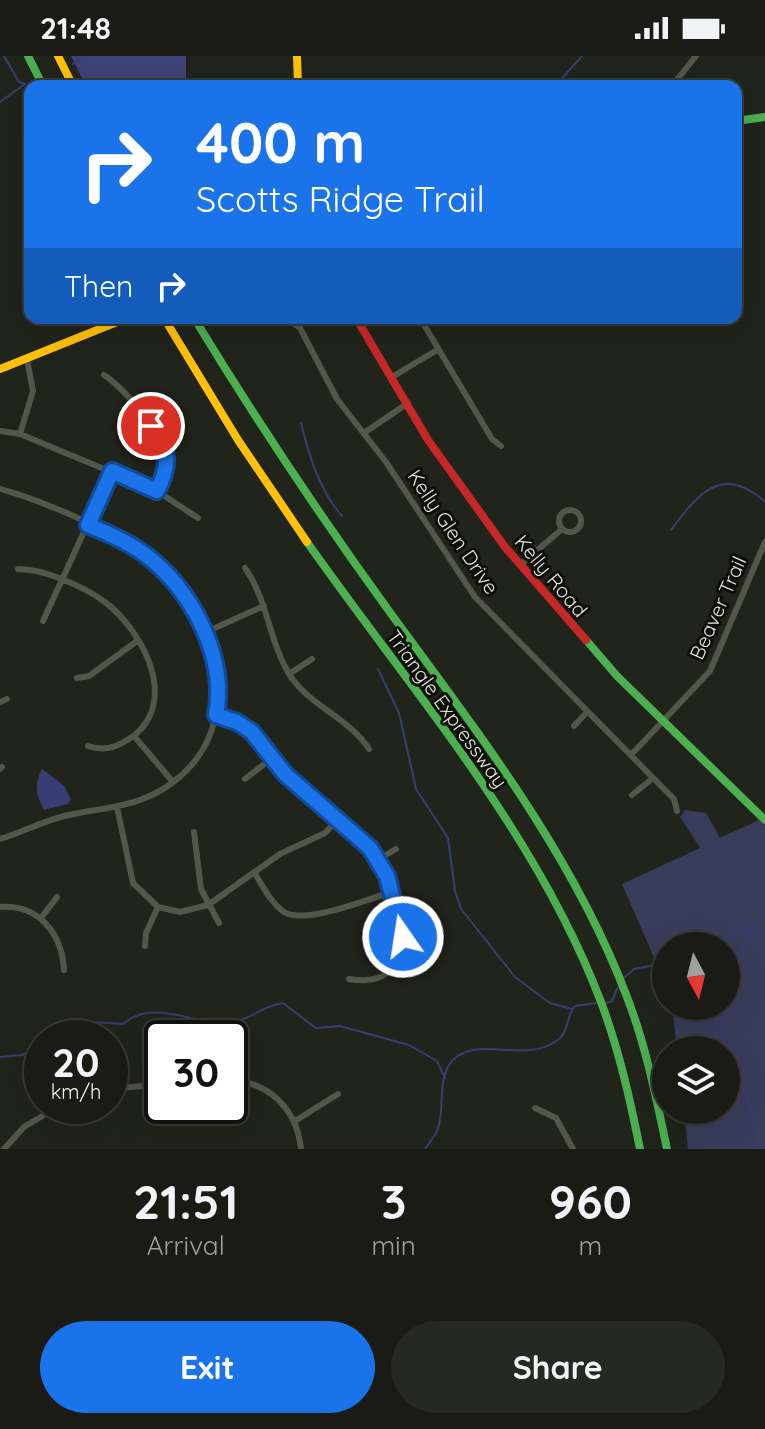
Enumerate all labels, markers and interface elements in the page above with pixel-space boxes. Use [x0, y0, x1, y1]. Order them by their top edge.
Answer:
text: 21:48 [40, 9, 111, 47]
text: 400 m [196, 107, 365, 177]
icon: right [64, 112, 168, 216]
text: Scotts Ridge Trail [196, 176, 485, 221]
icon: right [149, 264, 193, 308]
text: Then [64, 267, 133, 305]
pin [117, 392, 185, 460]
icon: arrive [129, 404, 173, 448]
street label: Kelly Glen Drive [403, 465, 504, 599]
street label: Kelly Road [510, 529, 593, 622]
street label: Beaver Trail [684, 552, 751, 663]
street label: Triangle Expressway [382, 625, 513, 793]
position arrow [361, 895, 445, 979]
north arrow [652, 932, 740, 1020]
map controls [652, 932, 740, 1124]
speed limit sign: 30 [144, 1020, 248, 1124]
button: layers [652, 1036, 740, 1124]
text: 20 [52, 1037, 100, 1087]
text: km/h [51, 1079, 101, 1104]
text: 21:51 [133, 1171, 238, 1231]
text: 3 [381, 1171, 406, 1231]
text: 960 [549, 1171, 632, 1231]
text: Arrival [147, 1229, 225, 1262]
text: min [371, 1229, 416, 1262]
text: m [578, 1229, 602, 1262]
button: Exit [40, 1321, 375, 1413]
button: Share [391, 1321, 725, 1413]

